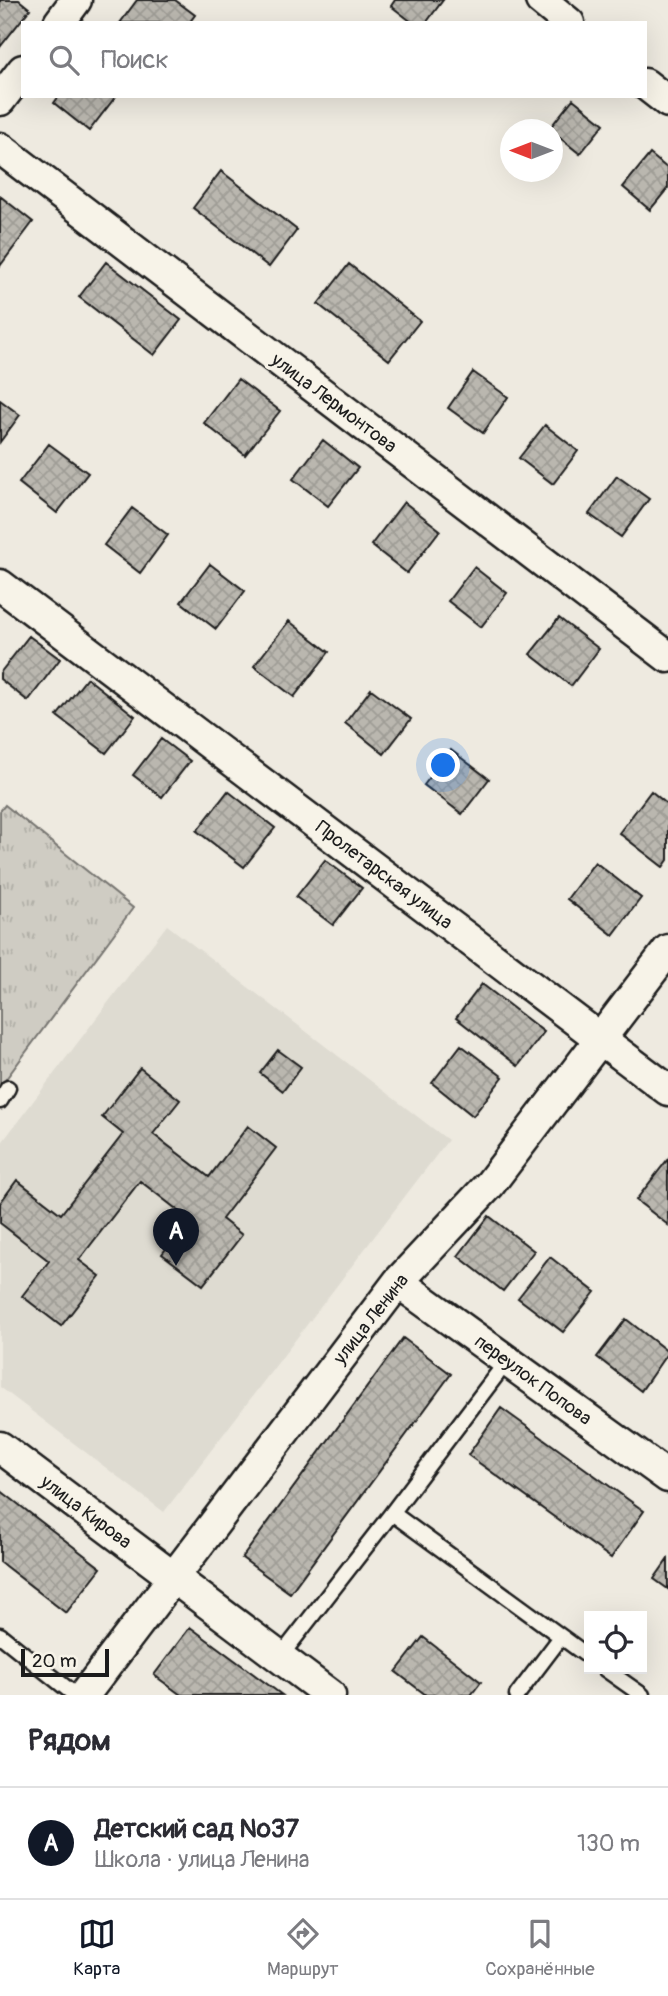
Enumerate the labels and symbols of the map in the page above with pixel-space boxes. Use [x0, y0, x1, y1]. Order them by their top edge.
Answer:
north arrow [500, 119, 563, 182]
street label: улица Лермонтова [266, 347, 402, 458]
your location [426, 748, 460, 782]
street label: Пролетарская улица [311, 815, 458, 935]
pin: A [153, 1208, 199, 1266]
street label: улица Ленина [328, 1269, 414, 1370]
street label: переулок Попова [470, 1329, 597, 1431]
street label: улица Кирова [35, 1469, 137, 1554]
scale bar [21, 1646, 108, 1678]

